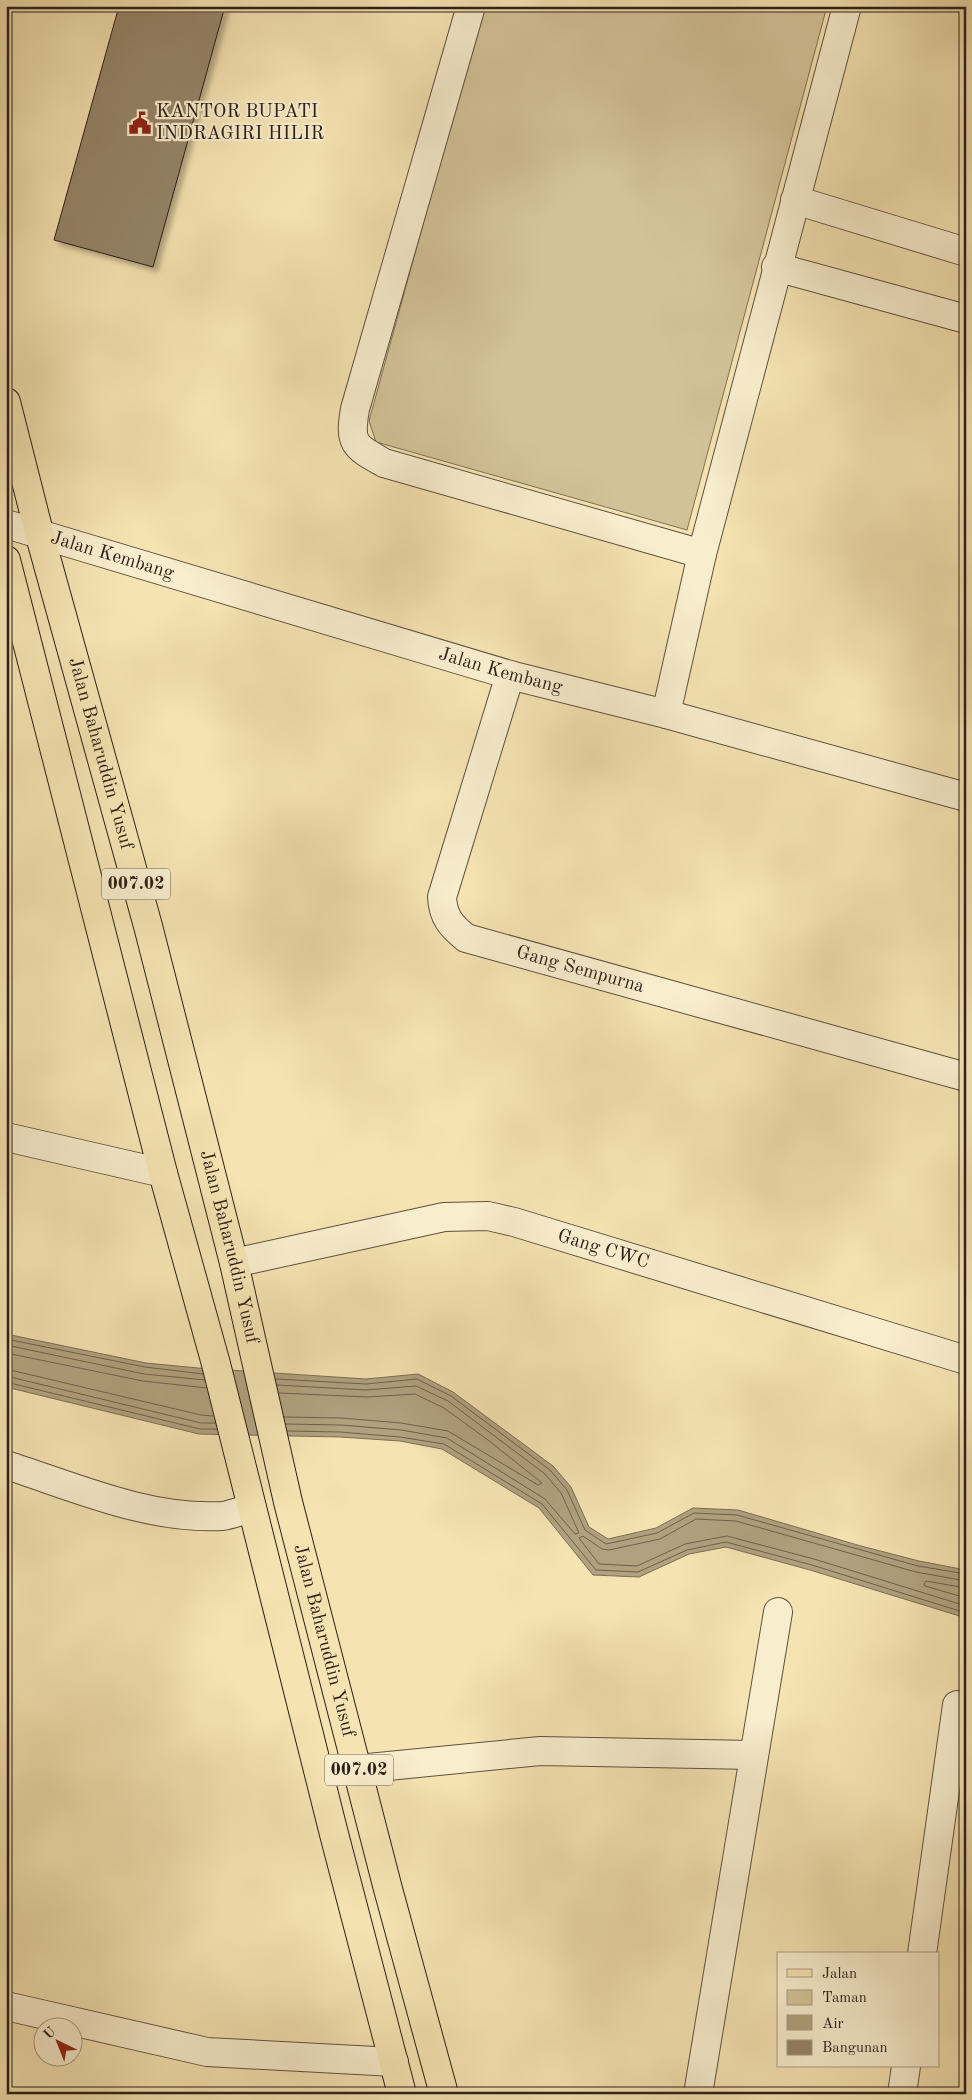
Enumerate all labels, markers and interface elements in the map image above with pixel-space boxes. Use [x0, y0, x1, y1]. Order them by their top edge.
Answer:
place label: KANTOR BUPATI INDRAGIRI HILIR [156, 103, 324, 144]
public building icon: KANTOR BUPATI INDRAGIRI HILIR [127, 110, 153, 136]
street label: Jalan Kembang [48, 528, 177, 583]
street label: Jalan Kembang [436, 645, 565, 697]
street label: Jalan Baharuddin Yusuf [65, 655, 136, 853]
road number: 007.02 [102, 869, 170, 900]
street label: Gang Sempurna [514, 943, 647, 997]
street label: Jalan Baharuddin Yusuf [196, 1148, 262, 1346]
street label: Gang CWC [555, 1226, 651, 1272]
street label: Jalan Baharuddin Yusuf [290, 1542, 358, 1740]
road number: 007.02 [325, 1754, 393, 1786]
legend [777, 1952, 940, 2068]
text: Jalan [822, 1967, 857, 1982]
text: Taman [822, 1991, 867, 2006]
text: Air [822, 2017, 844, 2032]
north arrow [32, 2018, 82, 2068]
text: U [41, 2024, 59, 2042]
text: Bangunan [822, 2041, 888, 2056]

